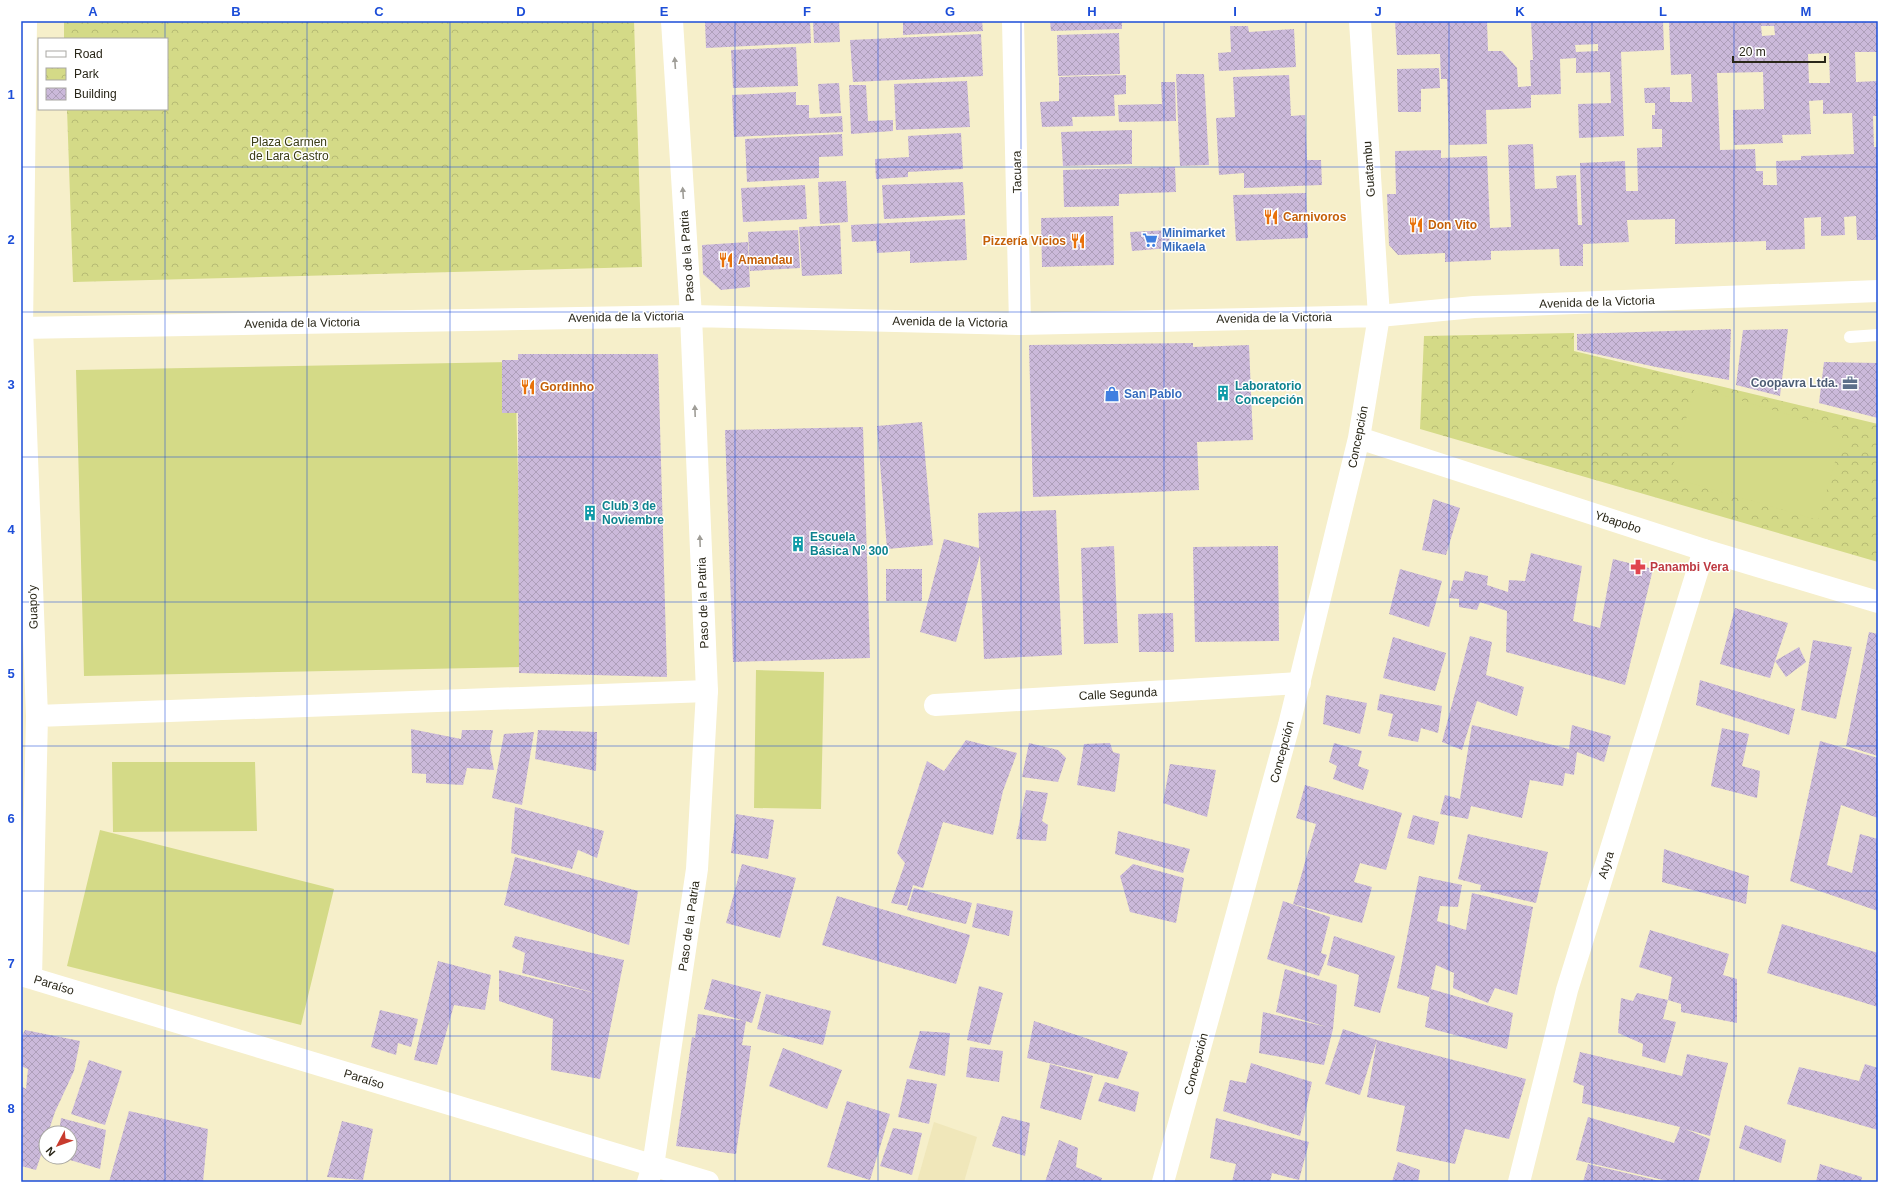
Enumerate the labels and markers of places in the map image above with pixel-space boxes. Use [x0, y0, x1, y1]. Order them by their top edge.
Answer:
restaurant icon: Carnivoros [1262, 208, 1280, 226]
place label: Carnivoros [1283, 210, 1347, 224]
restaurant icon: Don Vito [1407, 216, 1425, 234]
place label: Don Vito [1428, 218, 1477, 232]
place label: Minimarket Mikaela [1162, 226, 1225, 254]
supermarket icon: Minimarket Mikaela [1141, 231, 1159, 249]
restaurant icon: Pizzería Vicios [1069, 232, 1087, 250]
place label: Pizzería Vicios [983, 234, 1066, 248]
restaurant icon: Amandau [717, 251, 735, 269]
place label: Amandau [738, 253, 793, 267]
office icon: Coopavra Ltda. [1841, 374, 1859, 392]
place label: Coopavra Ltda. [1751, 376, 1838, 390]
restaurant icon: Gordinho [519, 378, 537, 396]
place label: Laboratorio Concepción [1235, 379, 1304, 407]
place label: Gordinho [540, 380, 594, 394]
building icon: Laboratorio Concepción [1214, 384, 1232, 402]
shop icon: San Pablo [1103, 385, 1121, 403]
place label: San Pablo [1124, 387, 1182, 401]
place label: Club 3 de Noviembre [602, 499, 664, 527]
building icon: Club 3 de Noviembre [581, 504, 599, 522]
place label: Escuela Básica Nº 300 [810, 530, 889, 558]
building icon: Escuela Básica Nº 300 [789, 535, 807, 553]
pharmacy icon: Panambi Vera [1629, 558, 1647, 576]
place label: Panambi Vera [1650, 560, 1729, 574]

